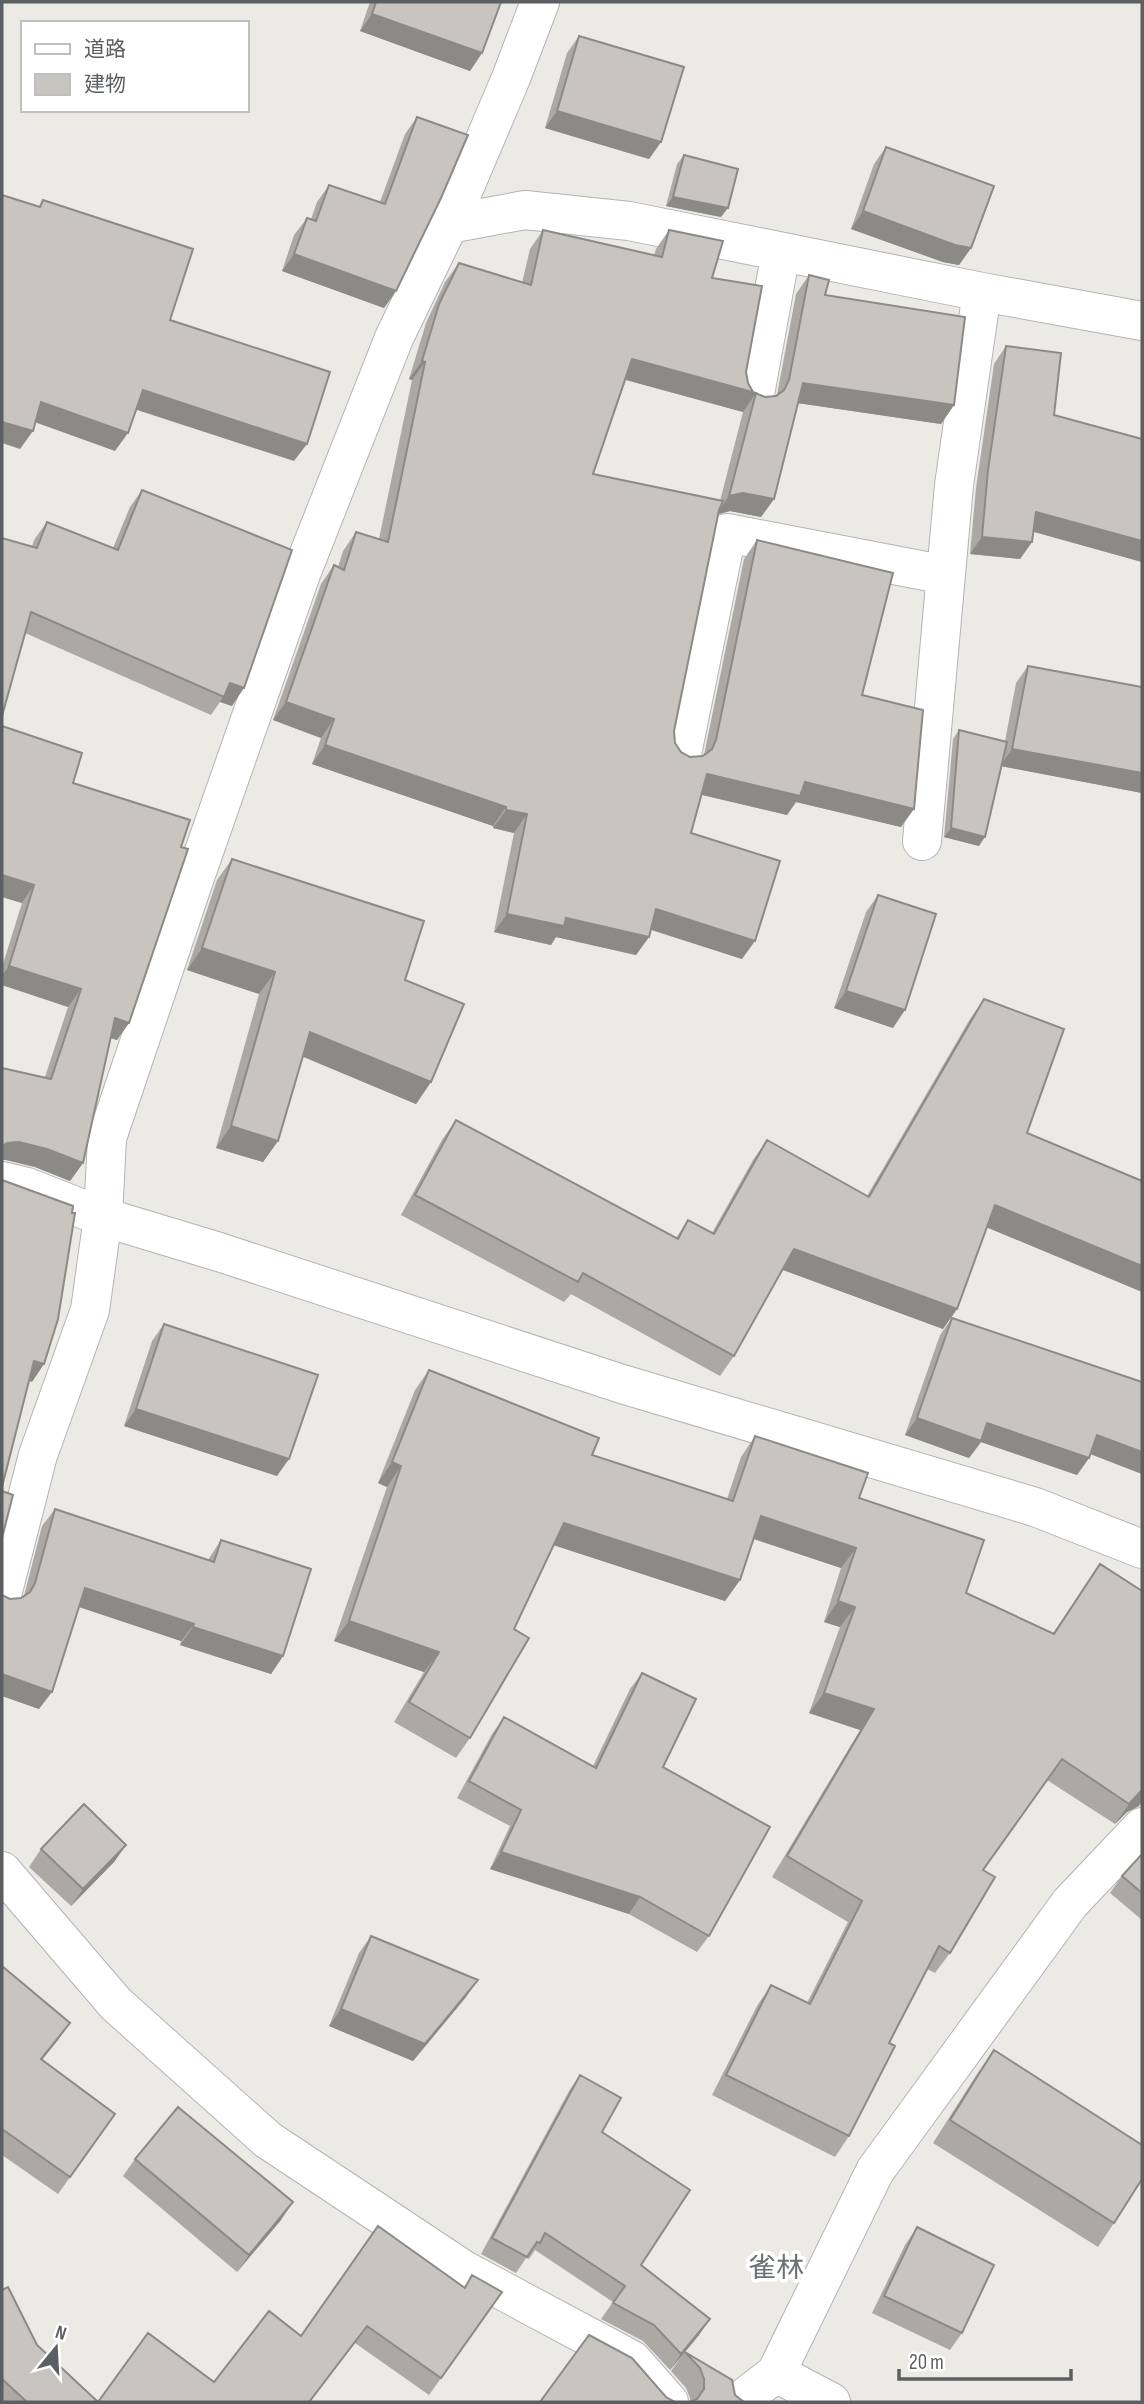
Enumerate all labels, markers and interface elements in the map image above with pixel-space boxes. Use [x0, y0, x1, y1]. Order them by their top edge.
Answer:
legend [21, 21, 248, 112]
text: 道路 [84, 37, 126, 62]
text: 建物 [84, 72, 126, 97]
district label: 雀林 [748, 2252, 804, 2285]
north arrow [21, 2313, 91, 2383]
text: N [52, 2321, 69, 2346]
scale bar [899, 2338, 1070, 2382]
text: 20 m [909, 2350, 944, 2375]

